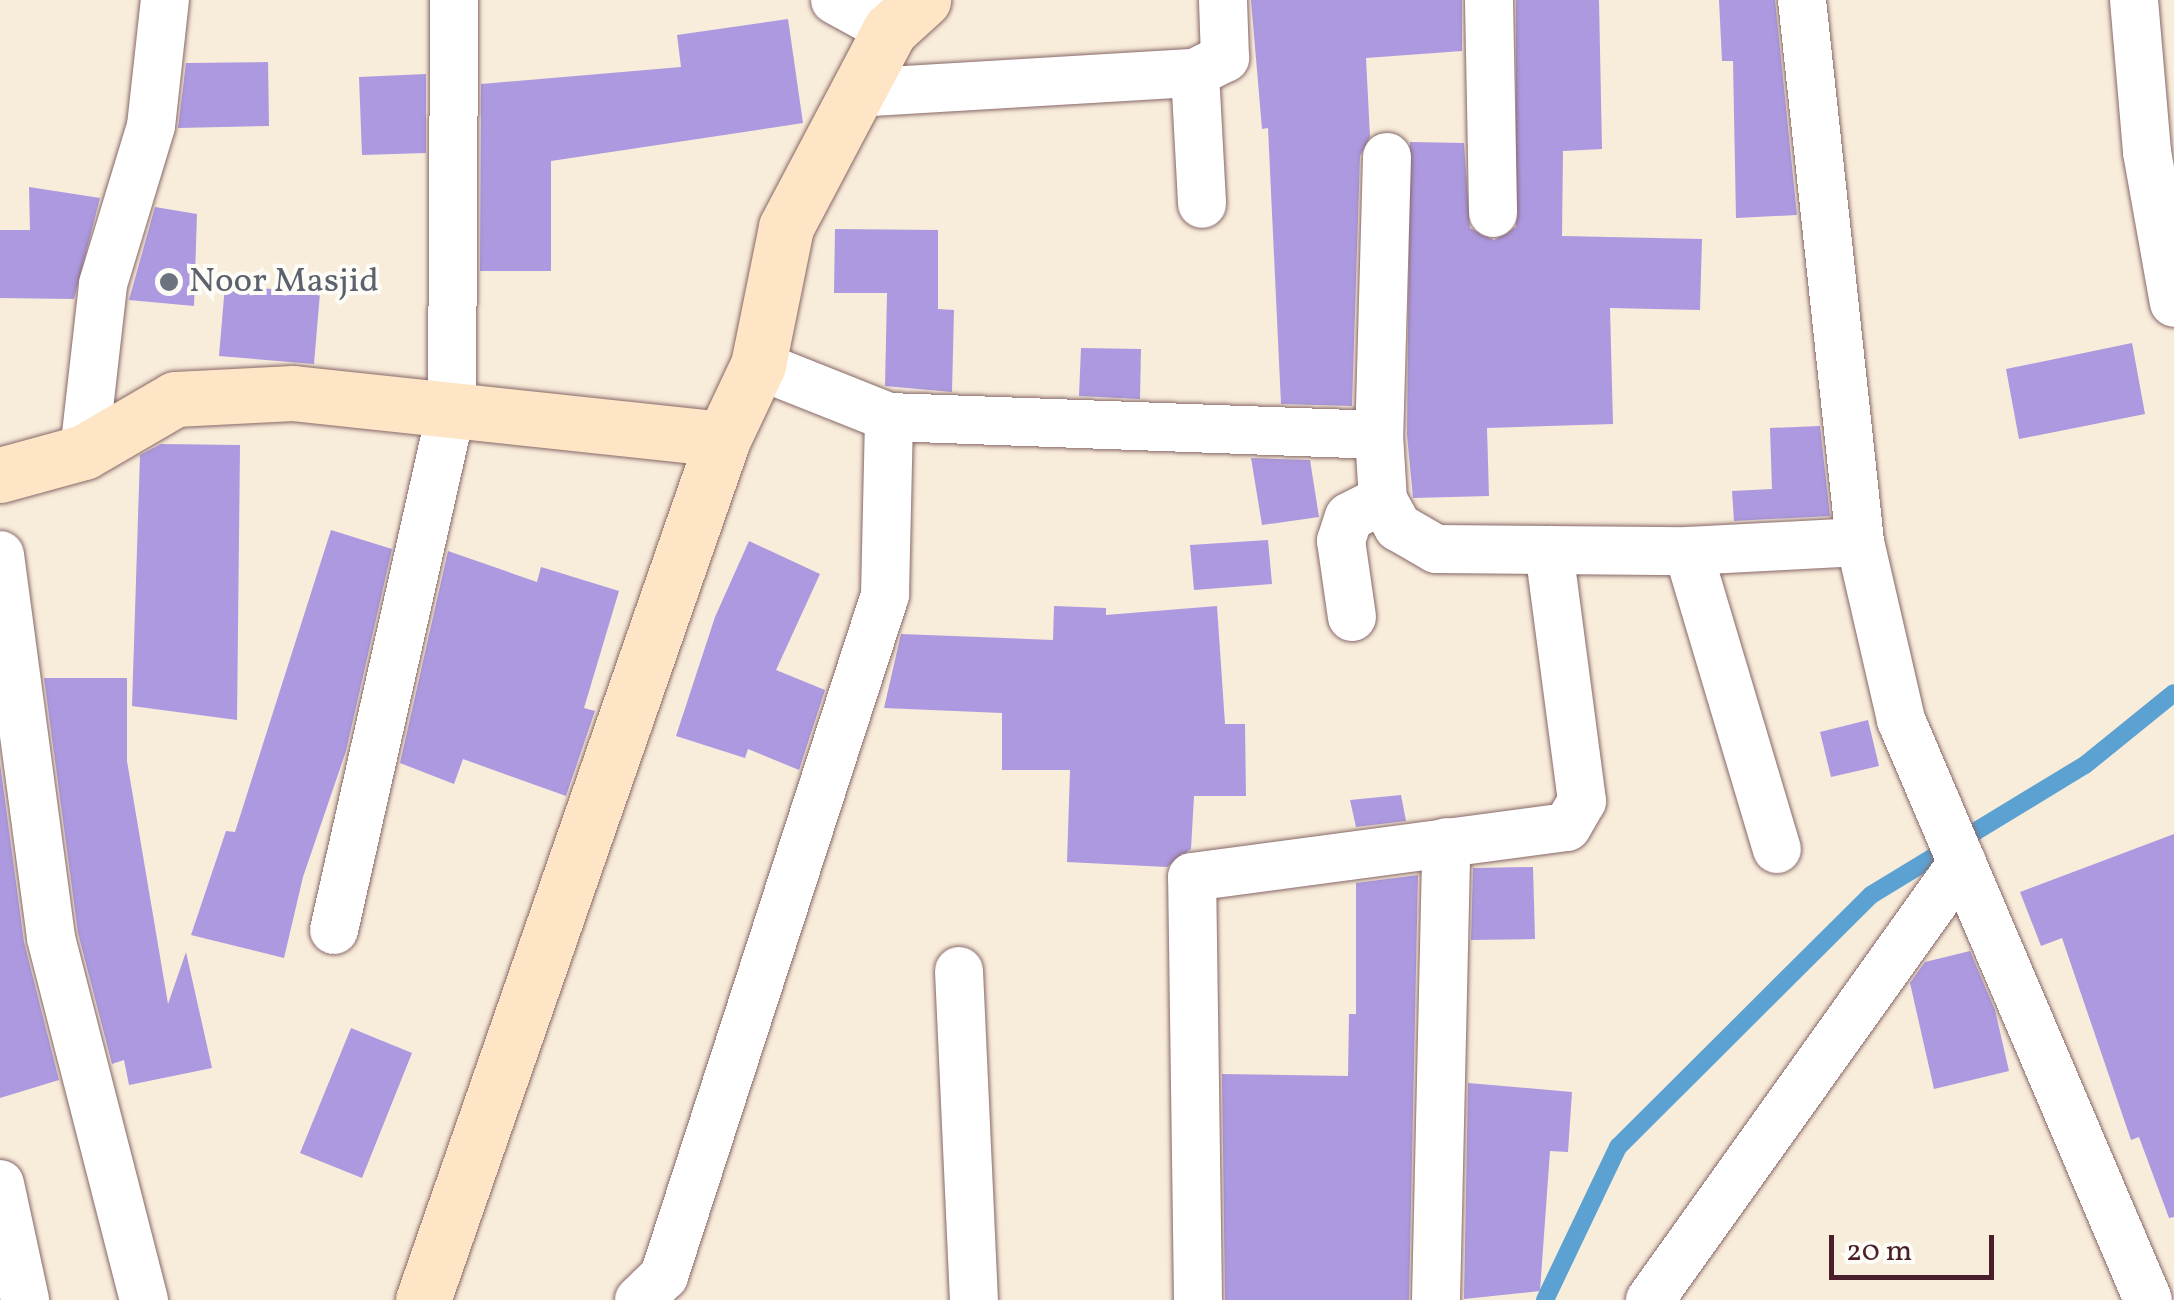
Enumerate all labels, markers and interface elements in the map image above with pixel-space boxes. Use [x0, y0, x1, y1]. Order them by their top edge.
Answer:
place label: Noor Masjid [189, 261, 379, 303]
marker: Noor Masjid [158, 271, 180, 293]
scale bar [1834, 1215, 1999, 1277]
text: 20 m [1846, 1231, 1912, 1273]

